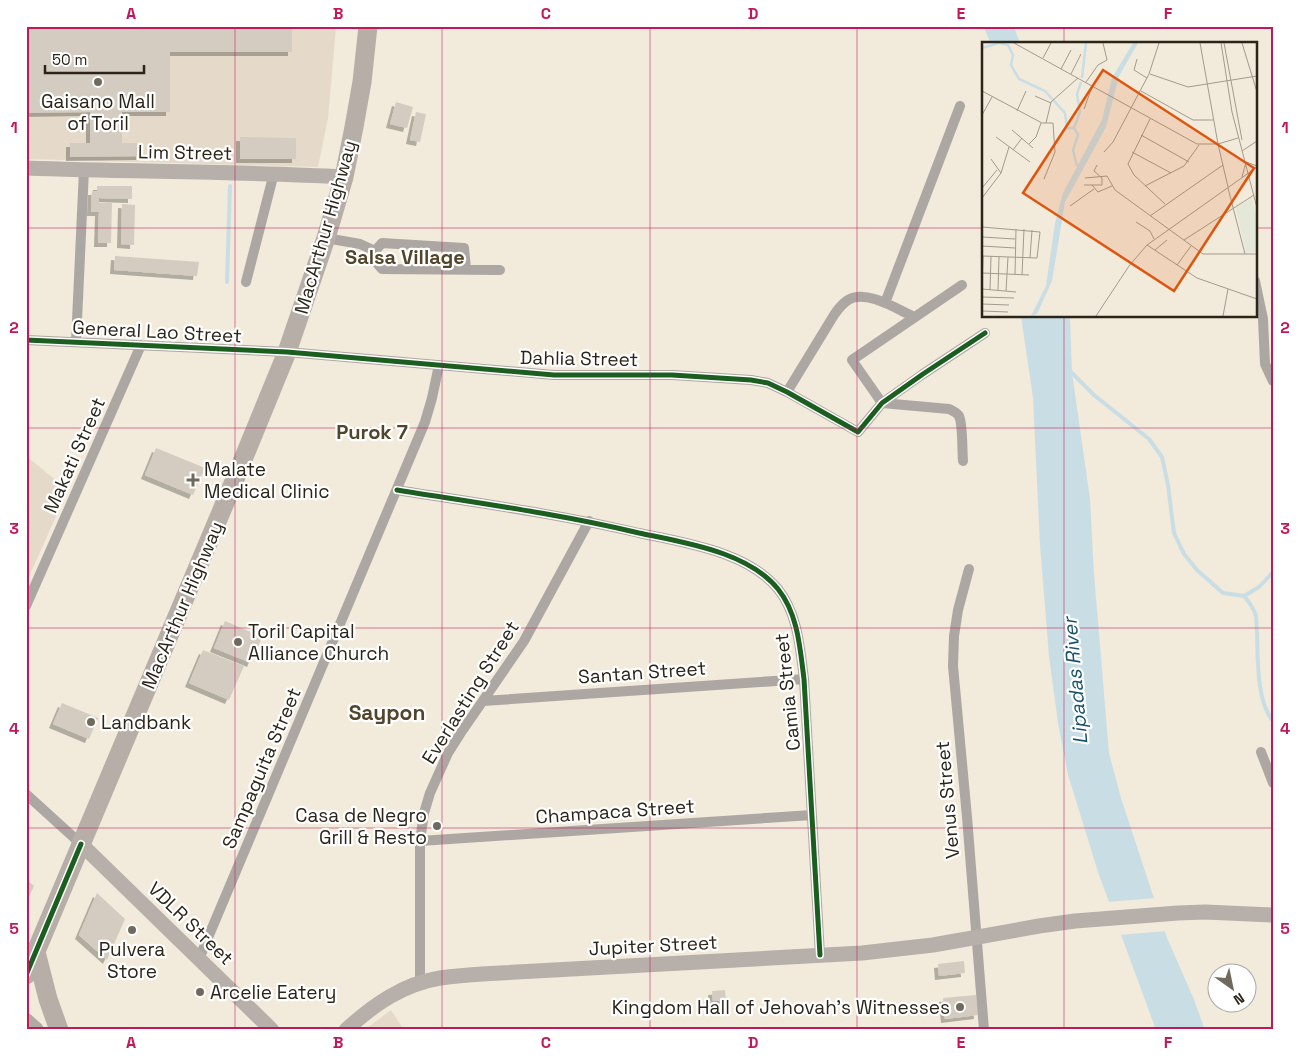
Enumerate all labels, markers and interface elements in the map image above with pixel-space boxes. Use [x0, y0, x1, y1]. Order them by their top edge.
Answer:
text: A [126, 3, 136, 24]
text: B [333, 3, 343, 24]
text: C [541, 3, 551, 24]
text: D [748, 3, 758, 24]
text: E [957, 3, 966, 24]
text: F [1164, 3, 1173, 24]
scale bar [45, 42, 144, 74]
inset map [982, 42, 1256, 318]
text: 50 m [52, 50, 87, 69]
marker: Gaisano Mall of Toril [92, 76, 104, 88]
place label: Gaisano Mall of Toril [41, 89, 155, 136]
text: 1 [10, 117, 18, 138]
text: 1 [1281, 117, 1289, 138]
street label: MacArthur Highway [289, 137, 362, 317]
street label: Lim Street [138, 139, 232, 166]
district label: Salsa Village [345, 244, 465, 270]
street label: General Lao Street [72, 315, 242, 348]
text: 2 [9, 317, 19, 338]
text: 2 [1280, 317, 1290, 338]
street label: Dahlia Street [520, 345, 638, 372]
street label: Makati Street [38, 393, 111, 517]
district label: Purok 7 [336, 419, 408, 445]
place label: Malate Medical Clinic [204, 457, 330, 504]
marker: Malate Medical Clinic [186, 473, 200, 487]
text: 3 [9, 518, 19, 539]
street label: MacArthur Highway [136, 518, 229, 693]
text: 3 [1280, 518, 1290, 539]
water label: Lipadas River [1056, 614, 1093, 745]
street label: Everlasting Street [416, 616, 525, 769]
place label: Toril Capital Alliance Church [248, 619, 389, 666]
street label: Camia Street [769, 632, 806, 752]
marker: Toril Capital Alliance Church [232, 636, 244, 648]
street label: Santan Street [577, 656, 707, 689]
street label: Sampaguita Street [216, 684, 307, 853]
district label: Saypon [349, 699, 425, 726]
place label: Landbank [101, 710, 191, 735]
marker: Landbank [85, 716, 97, 728]
text: 4 [9, 718, 19, 739]
text: 4 [1280, 718, 1290, 739]
street label: Venus Street [930, 740, 965, 860]
street label: Champaca Street [535, 793, 695, 830]
place label: Casa de Negro Grill & Resto [295, 803, 427, 850]
marker: Casa de Negro Grill & Resto [431, 820, 443, 832]
street label: VDLR Street [143, 876, 239, 970]
text: 5 [9, 918, 19, 939]
text: 5 [1280, 918, 1290, 939]
marker: Pulvera Store [126, 924, 138, 936]
street label: Jupiter Street [588, 930, 718, 961]
place label: Pulvera Store [99, 937, 165, 984]
north arrow [1206, 964, 1256, 1014]
place label: Arcelie Eatery [210, 980, 336, 1005]
marker: Arcelie Eatery [194, 986, 206, 998]
text: N [1230, 989, 1248, 1009]
place label: Kingdom Hall of Jehovah's Witnesses [612, 995, 950, 1020]
marker: Kingdom Hall of Jehovah's Witnesses [954, 1001, 966, 1013]
text: A [126, 1032, 136, 1053]
text: B [333, 1032, 343, 1053]
text: C [541, 1032, 551, 1053]
text: D [748, 1032, 758, 1053]
text: E [957, 1032, 966, 1053]
text: F [1164, 1032, 1173, 1053]

